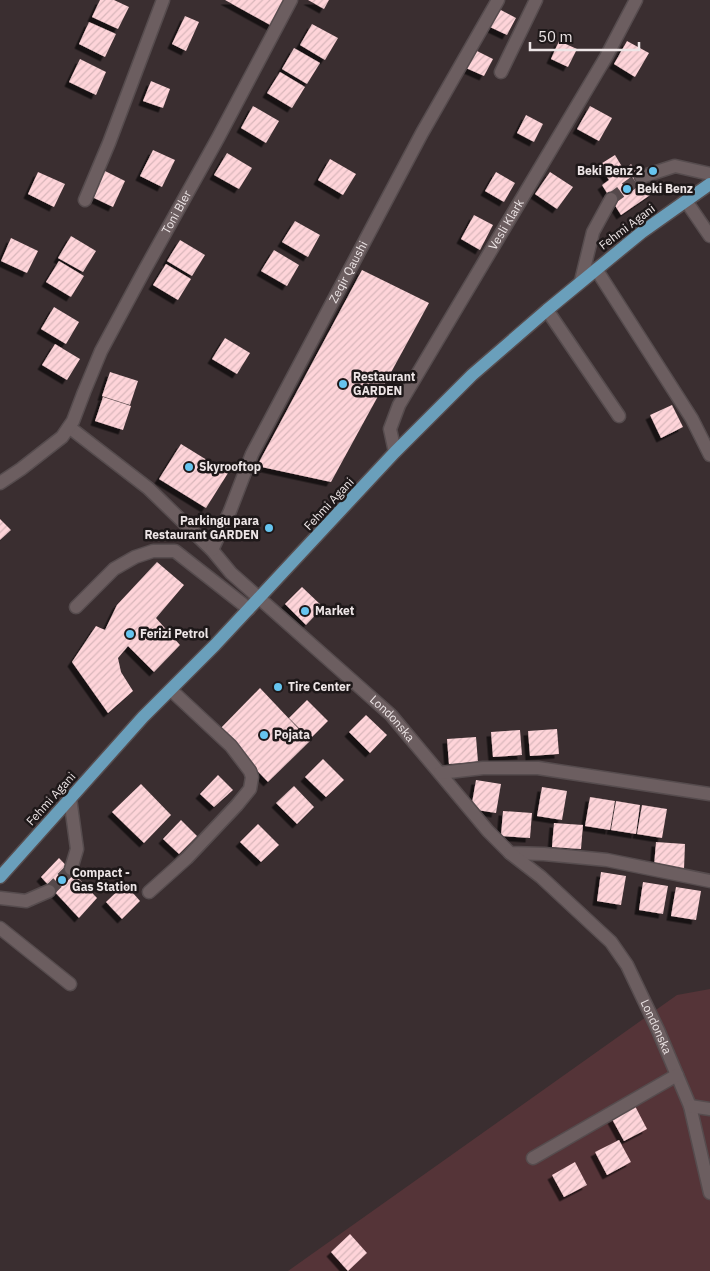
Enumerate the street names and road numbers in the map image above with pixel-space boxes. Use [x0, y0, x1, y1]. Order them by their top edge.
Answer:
street label: Toni Bler [158, 187, 195, 237]
street label: Vesli Klark [485, 196, 527, 253]
street label: Fehmi Agani [596, 201, 658, 253]
street label: Zeqir Qaushi [325, 238, 371, 305]
street label: Fehmi Agani [301, 474, 357, 533]
street label: Londonska [367, 692, 418, 745]
street label: Fehmi Agani [23, 769, 78, 828]
street label: Londonska [637, 997, 675, 1057]

